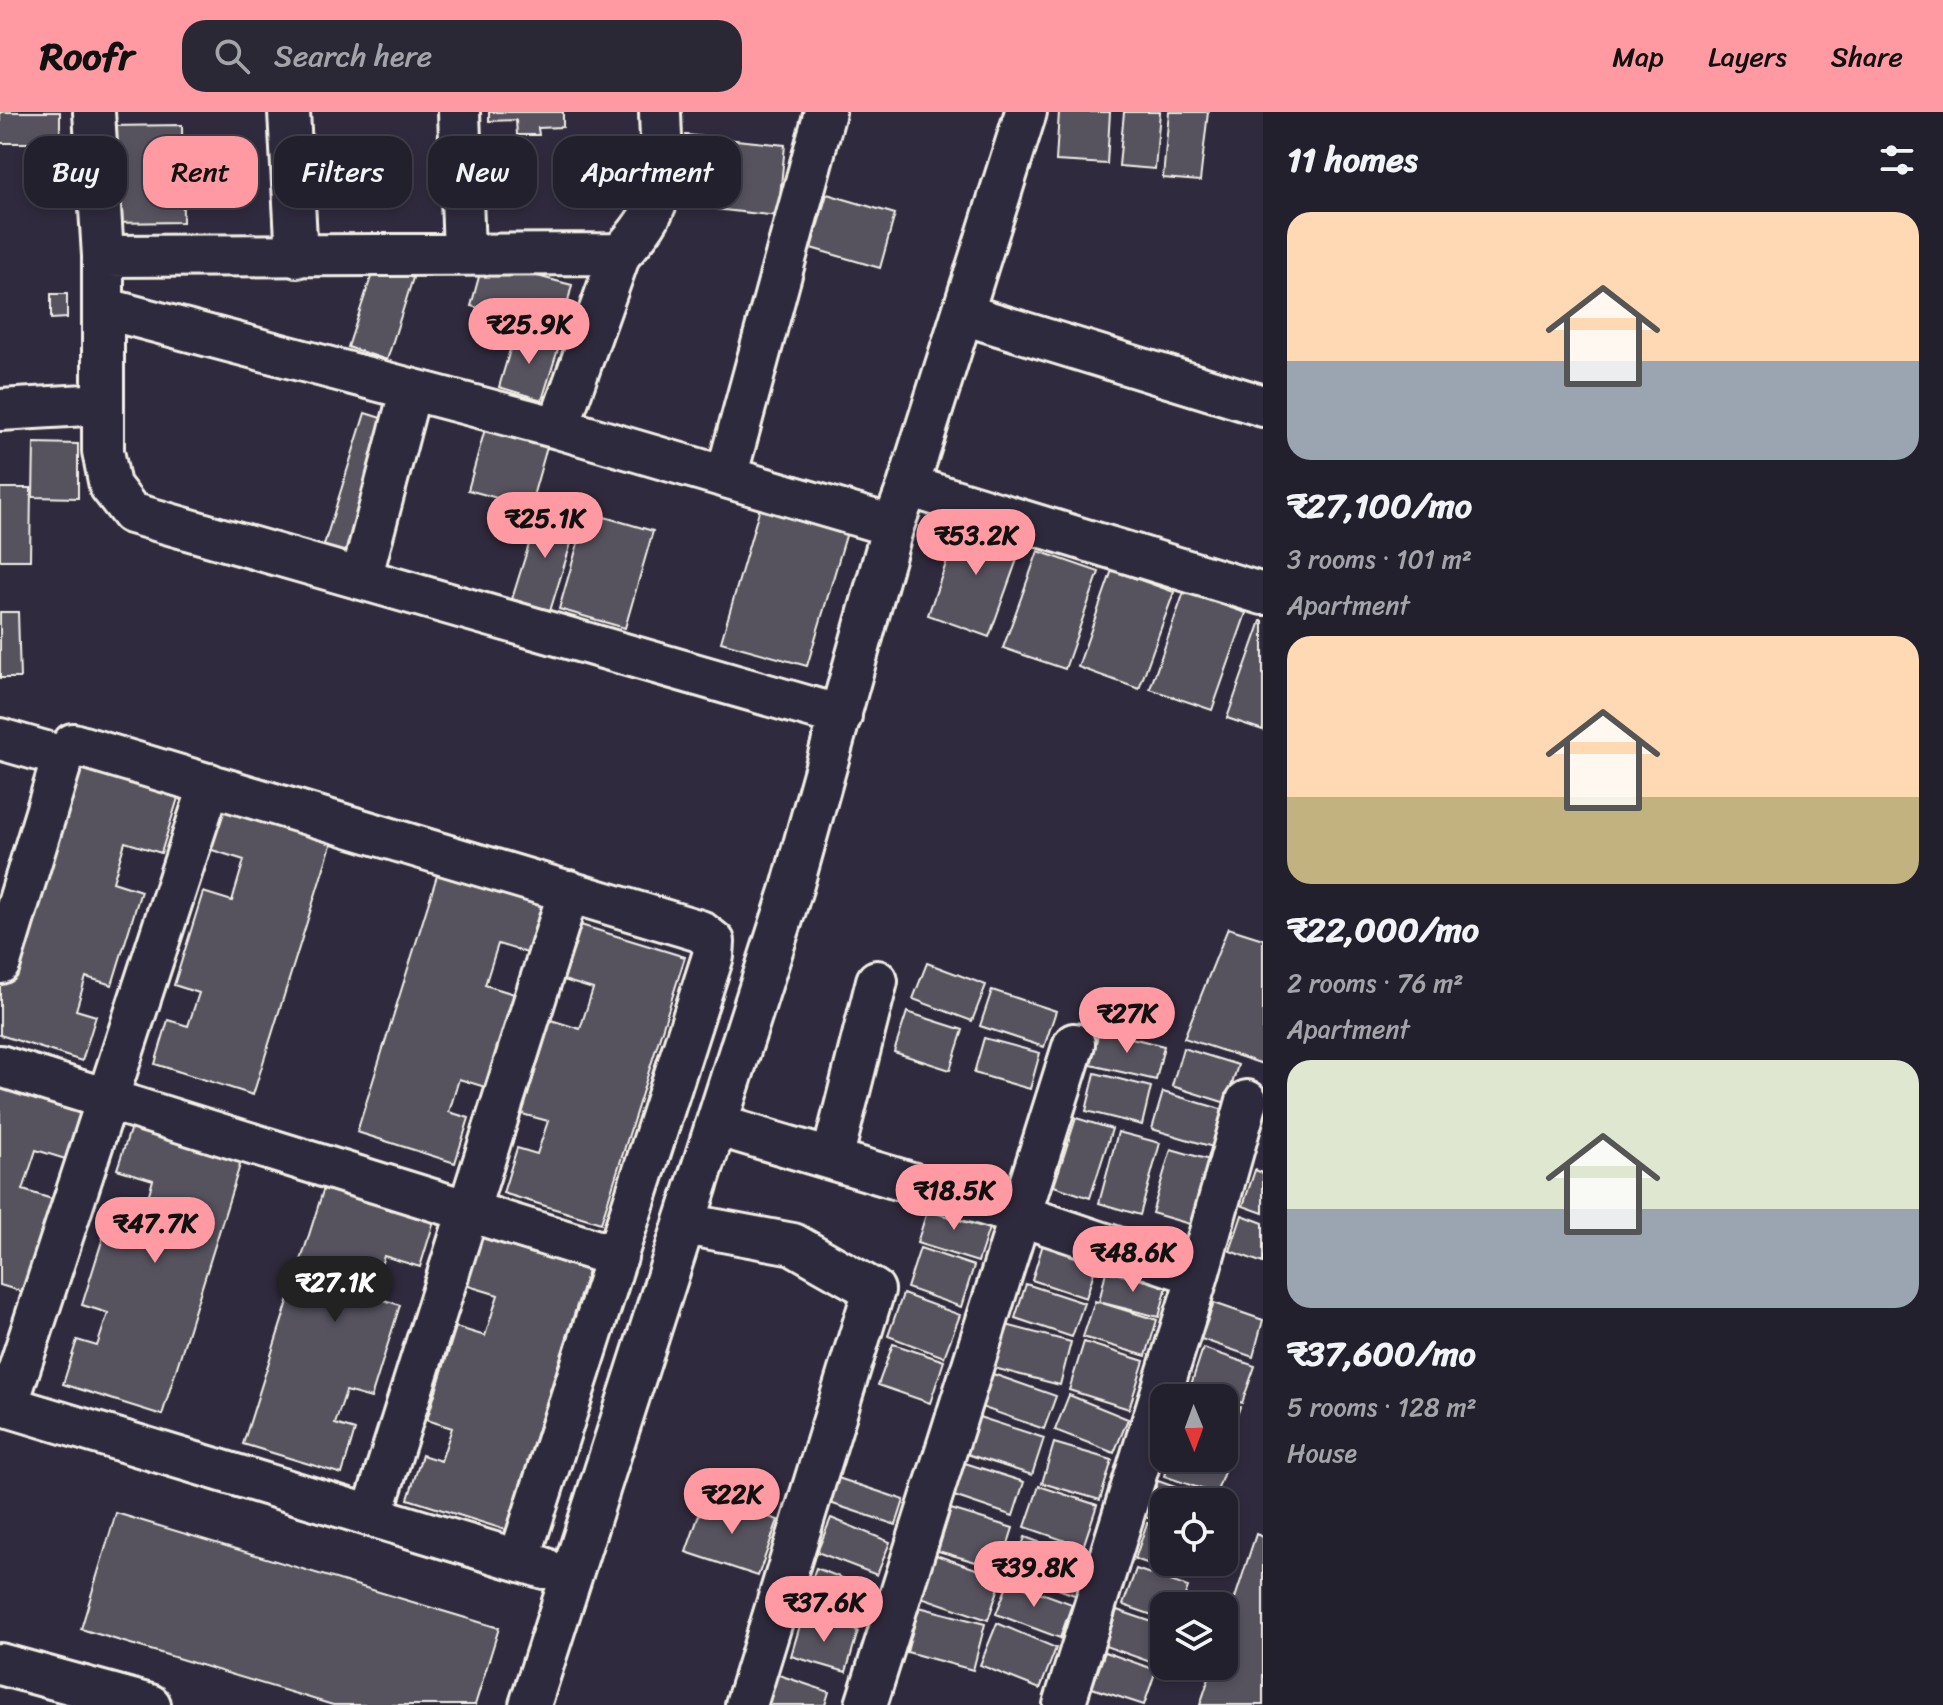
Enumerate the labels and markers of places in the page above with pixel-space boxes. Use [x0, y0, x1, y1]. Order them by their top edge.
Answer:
pin: ₹25.9K [464, 298, 594, 366]
pin: ₹25.1K [480, 492, 610, 560]
pin: ₹53.2K [911, 509, 1041, 577]
pin: ₹27K [1080, 987, 1174, 1055]
pin: ₹18.5K [889, 1164, 1019, 1232]
pin: ₹47.7K [90, 1197, 220, 1265]
pin: ₹48.6K [1068, 1226, 1198, 1294]
pin: ₹27.1K [270, 1256, 400, 1324]
pin: ₹22K [685, 1468, 779, 1536]
pin: ₹39.8K [969, 1541, 1099, 1609]
pin: ₹37.6K [759, 1576, 889, 1644]

